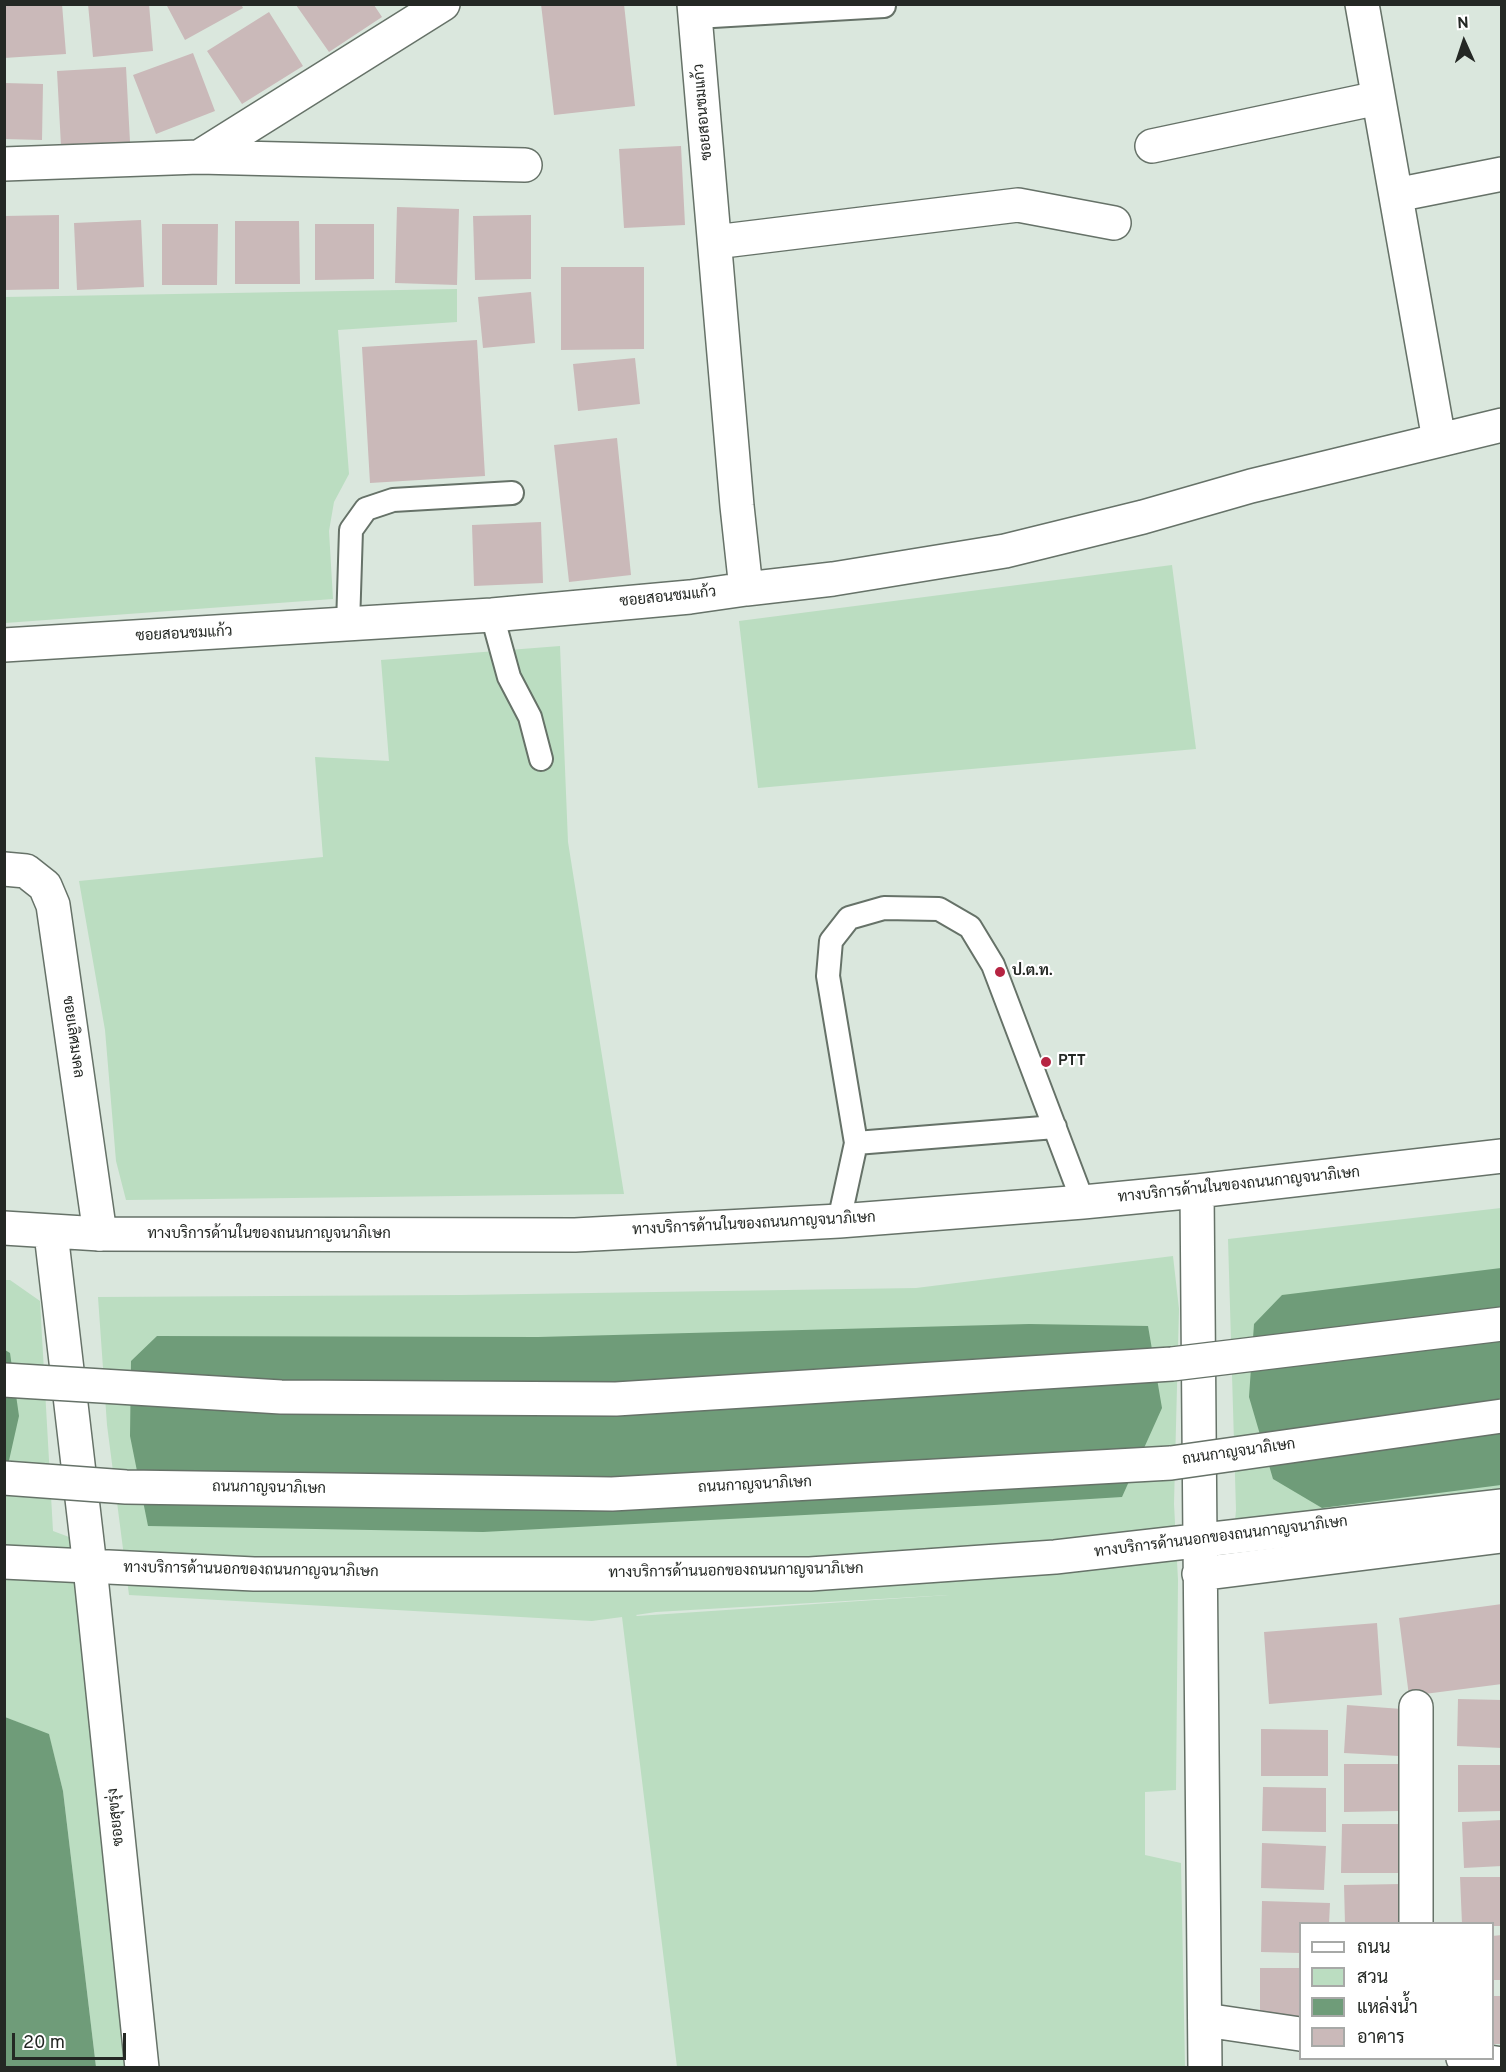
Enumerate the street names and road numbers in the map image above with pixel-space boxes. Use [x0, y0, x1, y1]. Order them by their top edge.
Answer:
street label: ซอยสอนชมแก้ว [691, 63, 717, 161]
street label: ซอยสอนชมแก้ว [619, 584, 717, 612]
street label: ซอยสอนชมแก้ว [135, 623, 233, 647]
street label: ซอยเลิศมงคล [57, 995, 87, 1079]
street label: ทางบริการด้านในของถนนกาญจนาภิเษก [1117, 1164, 1361, 1208]
street label: ทางบริการด้านในของถนนกาญจนาภิเษก [632, 1210, 876, 1240]
street label: ทางบริการด้านในของถนนกาญจนาภิเษก [147, 1226, 391, 1244]
street label: ถนนกาญจนาภิเษก [1181, 1436, 1297, 1470]
street label: ถนนกาญจนาภิเษก [698, 1474, 812, 1498]
street label: ถนนกาญจนาภิเษก [212, 1479, 326, 1499]
street label: ทางบริการด้านนอกของถนนกาญจนาภิเษก [1093, 1514, 1349, 1562]
street label: ทางบริการด้านนอกของถนนกาญจนาภิเษก [123, 1560, 379, 1582]
street label: ทางบริการด้านนอกของถนนกาญจนาภิเษก [608, 1561, 864, 1583]
street label: ซอยสุขรุ่ง [105, 1787, 129, 1847]

